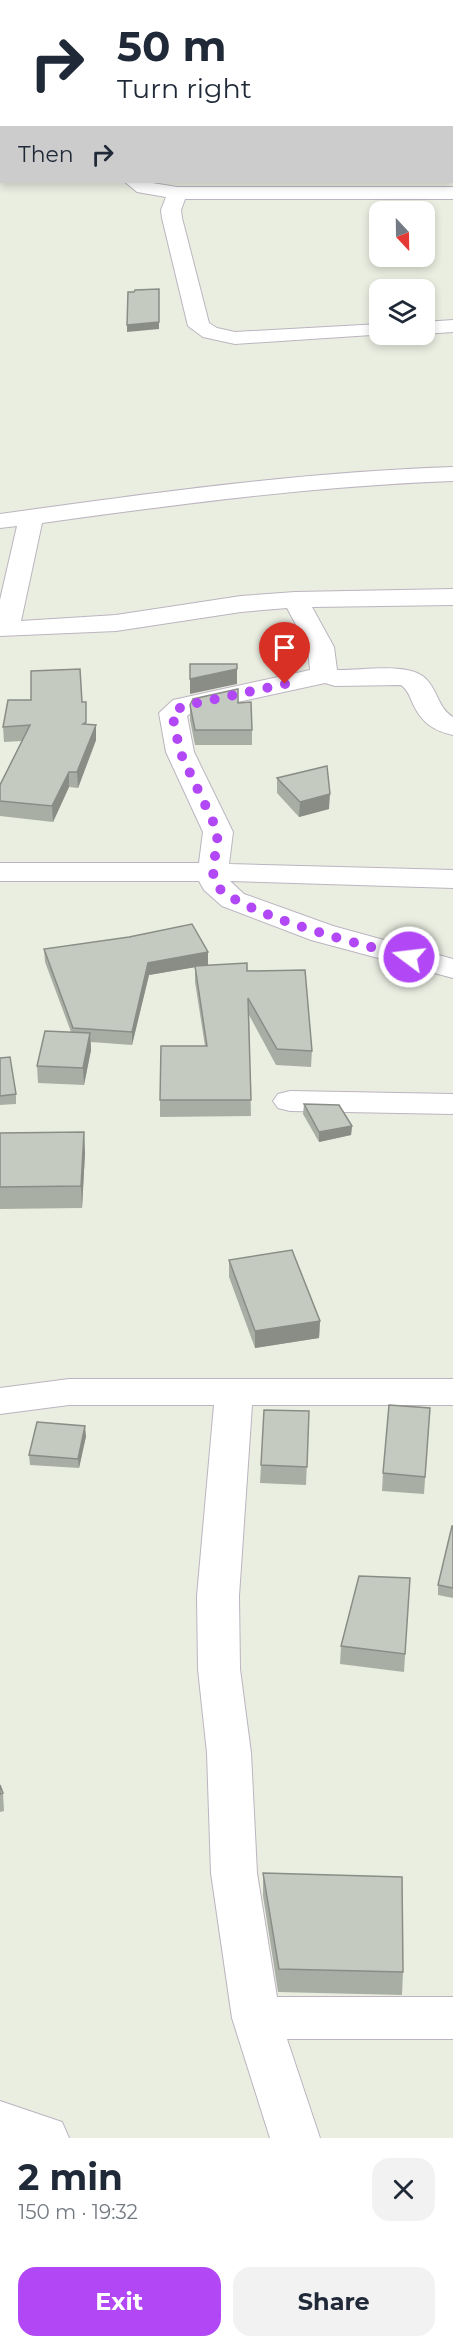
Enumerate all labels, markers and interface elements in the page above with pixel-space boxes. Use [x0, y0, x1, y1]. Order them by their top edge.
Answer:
text: 50 m [117, 20, 226, 72]
icon: right [18, 24, 96, 102]
text: Turn right [117, 72, 252, 105]
icon: right [86, 138, 119, 171]
text: Then [18, 141, 74, 168]
north arrow [369, 201, 435, 267]
map controls [369, 201, 435, 345]
button: layers [369, 279, 435, 345]
pin [259, 622, 310, 684]
icon: arrive [268, 631, 301, 664]
position arrow [377, 925, 441, 989]
text: 2 min [18, 2155, 123, 2199]
button: close [372, 2158, 435, 2221]
text: 150 m · 19:32 [18, 2200, 138, 2224]
button: Exit [18, 2267, 221, 2336]
button: Share [233, 2267, 435, 2336]

